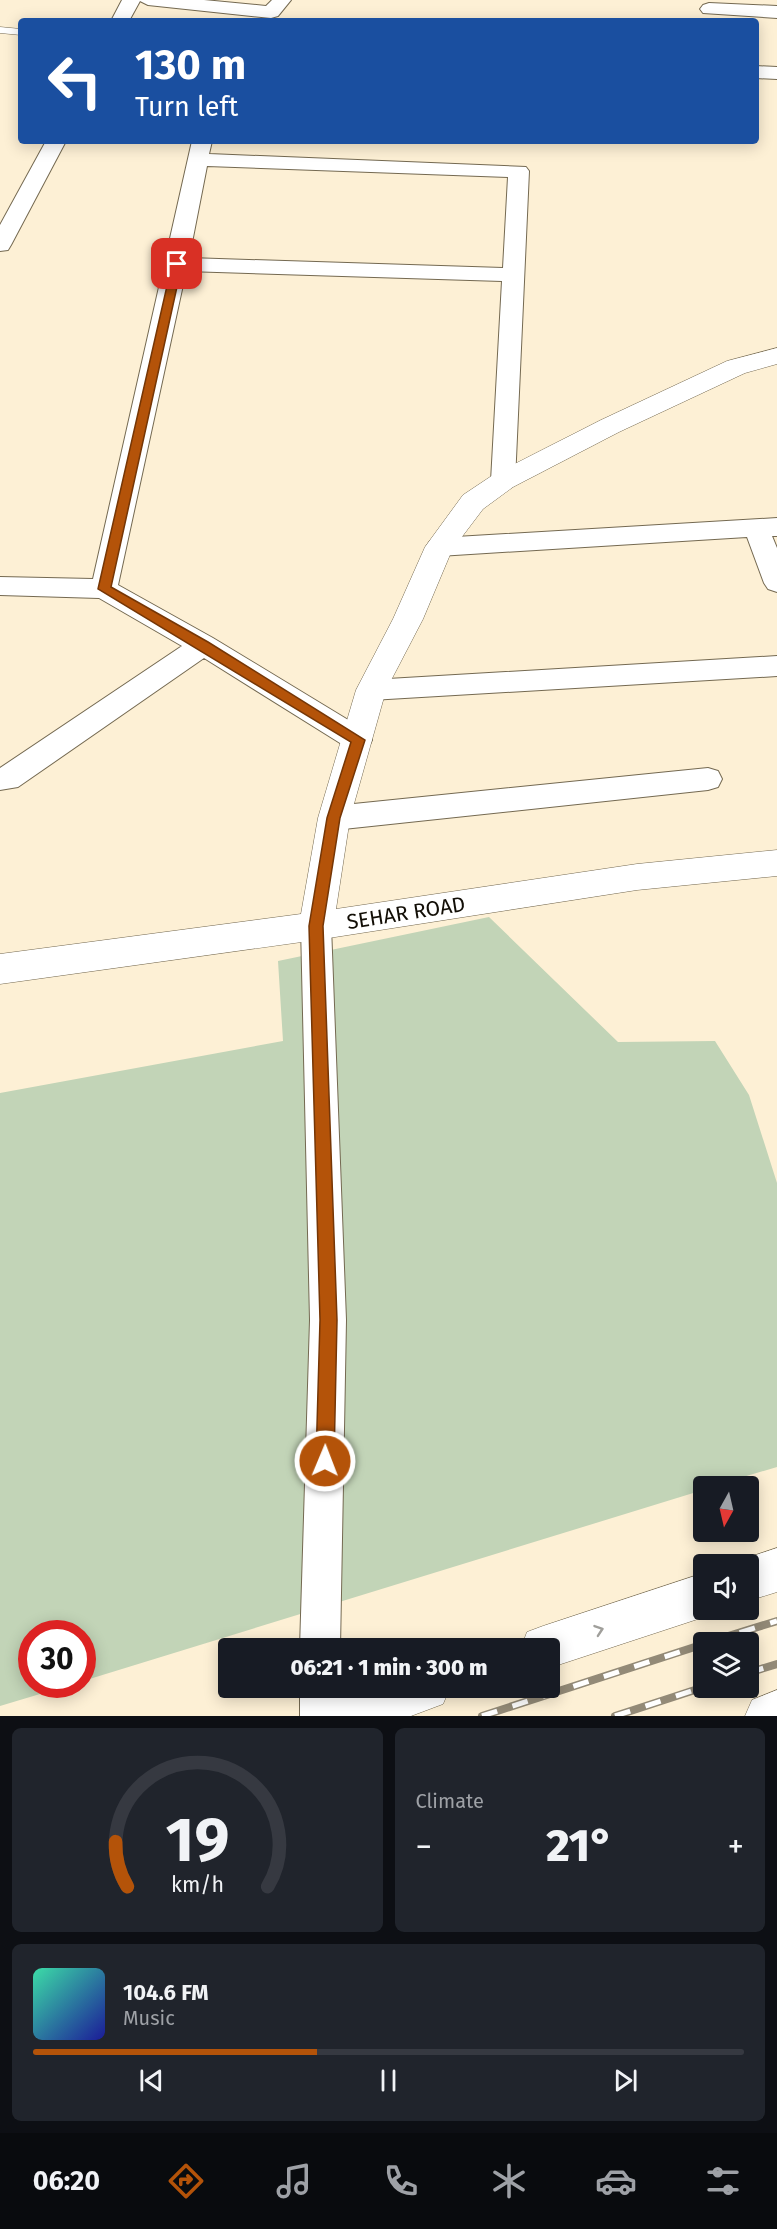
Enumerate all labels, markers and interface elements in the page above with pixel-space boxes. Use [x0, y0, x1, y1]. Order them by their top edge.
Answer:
text: 130 m [135, 40, 246, 90]
icon: left [36, 42, 114, 120]
text: Turn left [135, 91, 238, 123]
pin [151, 238, 202, 289]
icon: arrive [160, 247, 193, 280]
street label: SEHAR ROAD [345, 891, 467, 935]
position arrow [293, 1429, 357, 1493]
north arrow [693, 1476, 759, 1542]
map controls [693, 1476, 759, 1698]
button: sound [693, 1554, 759, 1620]
speed limit sign: 30 [18, 1620, 96, 1698]
one-way arrow [593, 1624, 604, 1637]
button: layers [693, 1632, 759, 1698]
text: 06:21 · 1 min · 300 m [290, 1654, 488, 1681]
text: Climate [416, 1789, 484, 1813]
text: 19 [165, 1803, 229, 1878]
text: 21° [546, 1819, 613, 1873]
text: − [416, 1827, 432, 1867]
text: + [728, 1827, 744, 1867]
text: km/h [171, 1872, 224, 1898]
text: 104.6 FM [123, 1979, 209, 2006]
text: Music [123, 2006, 175, 2030]
icon: previous [135, 2064, 168, 2097]
icon: pause [372, 2064, 405, 2097]
icon: next [609, 2064, 642, 2097]
icon: directions [165, 2160, 207, 2202]
icon: music [273, 2160, 315, 2202]
icon: phone [380, 2160, 422, 2202]
icon: climate [488, 2160, 530, 2202]
icon: car [595, 2160, 637, 2202]
icon: filters [702, 2160, 744, 2202]
text: 06:20 [33, 2165, 100, 2197]

